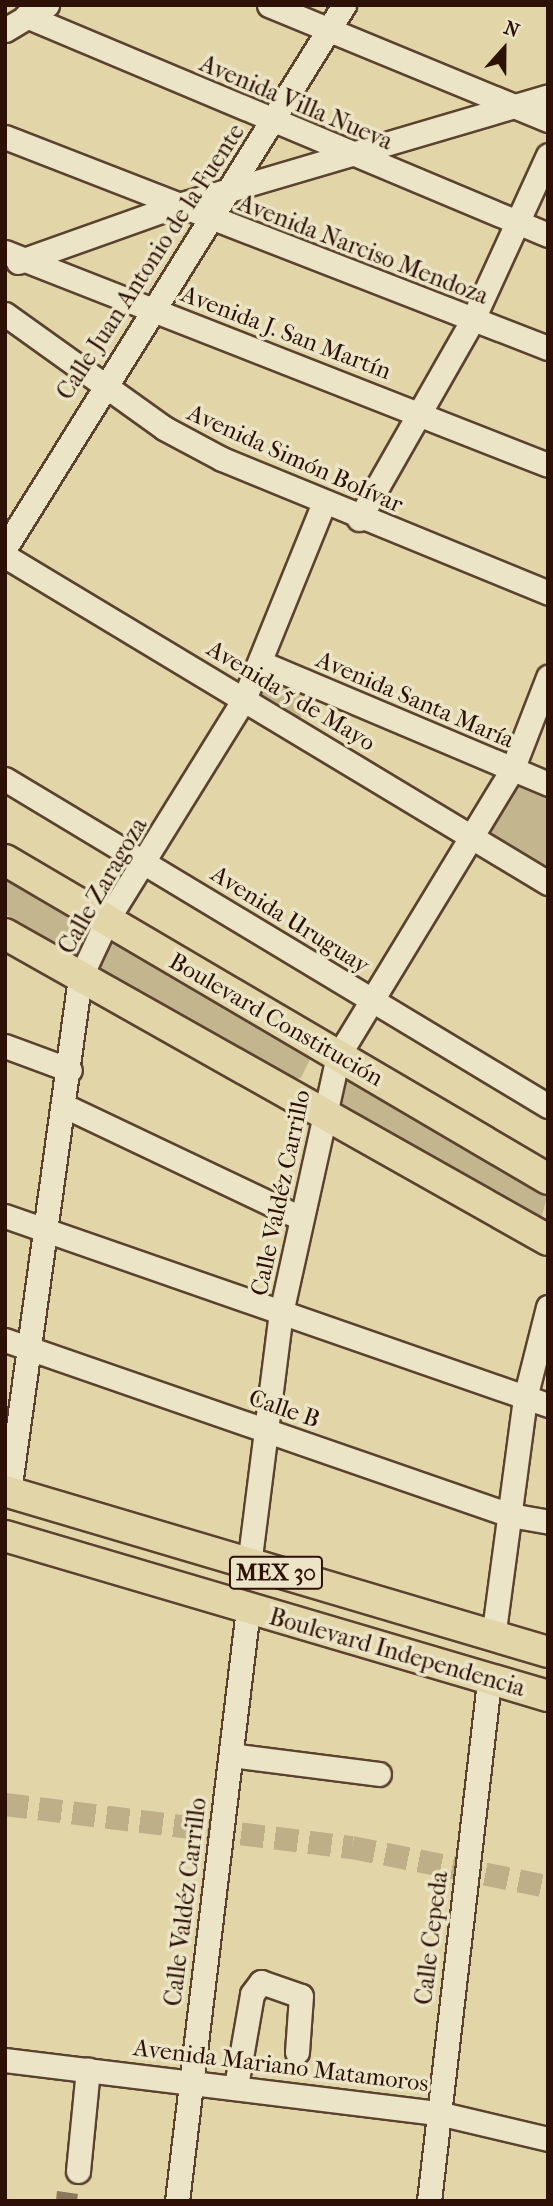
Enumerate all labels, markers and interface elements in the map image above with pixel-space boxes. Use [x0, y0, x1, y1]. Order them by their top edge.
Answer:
north arrow [469, 14, 539, 84]
text: N [501, 17, 522, 42]
street label: Avenida Villa Nueva [195, 49, 397, 157]
street label: Calle Juan Antonio de la Fuente [51, 119, 251, 405]
street label: Avenida Narciso Mendoza [234, 189, 492, 311]
street label: Avenida J. San Martín [177, 280, 395, 386]
street label: Avenida Simón Bolívar [183, 398, 407, 520]
street label: Avenida 5 de Mayo [202, 634, 380, 758]
street label: Avenida Santa María [312, 645, 518, 755]
street label: Calle Zaragoza [52, 813, 154, 959]
street label: Avenida Uruguay [205, 860, 375, 980]
street label: Boulevard Constitución [164, 947, 388, 1093]
street label: Calle Valdéz Carrillo [245, 1087, 317, 1299]
street label: Calle B [245, 1384, 323, 1434]
road number: MEX 30 [229, 1554, 323, 1592]
street label: Boulevard Independencia [266, 1603, 528, 1703]
street label: Calle Valdéz Carrillo [159, 1796, 213, 2008]
street label: Calle Cepeda [410, 1870, 454, 2006]
street label: Avenida Mariano Matamoros [132, 2034, 430, 2098]

